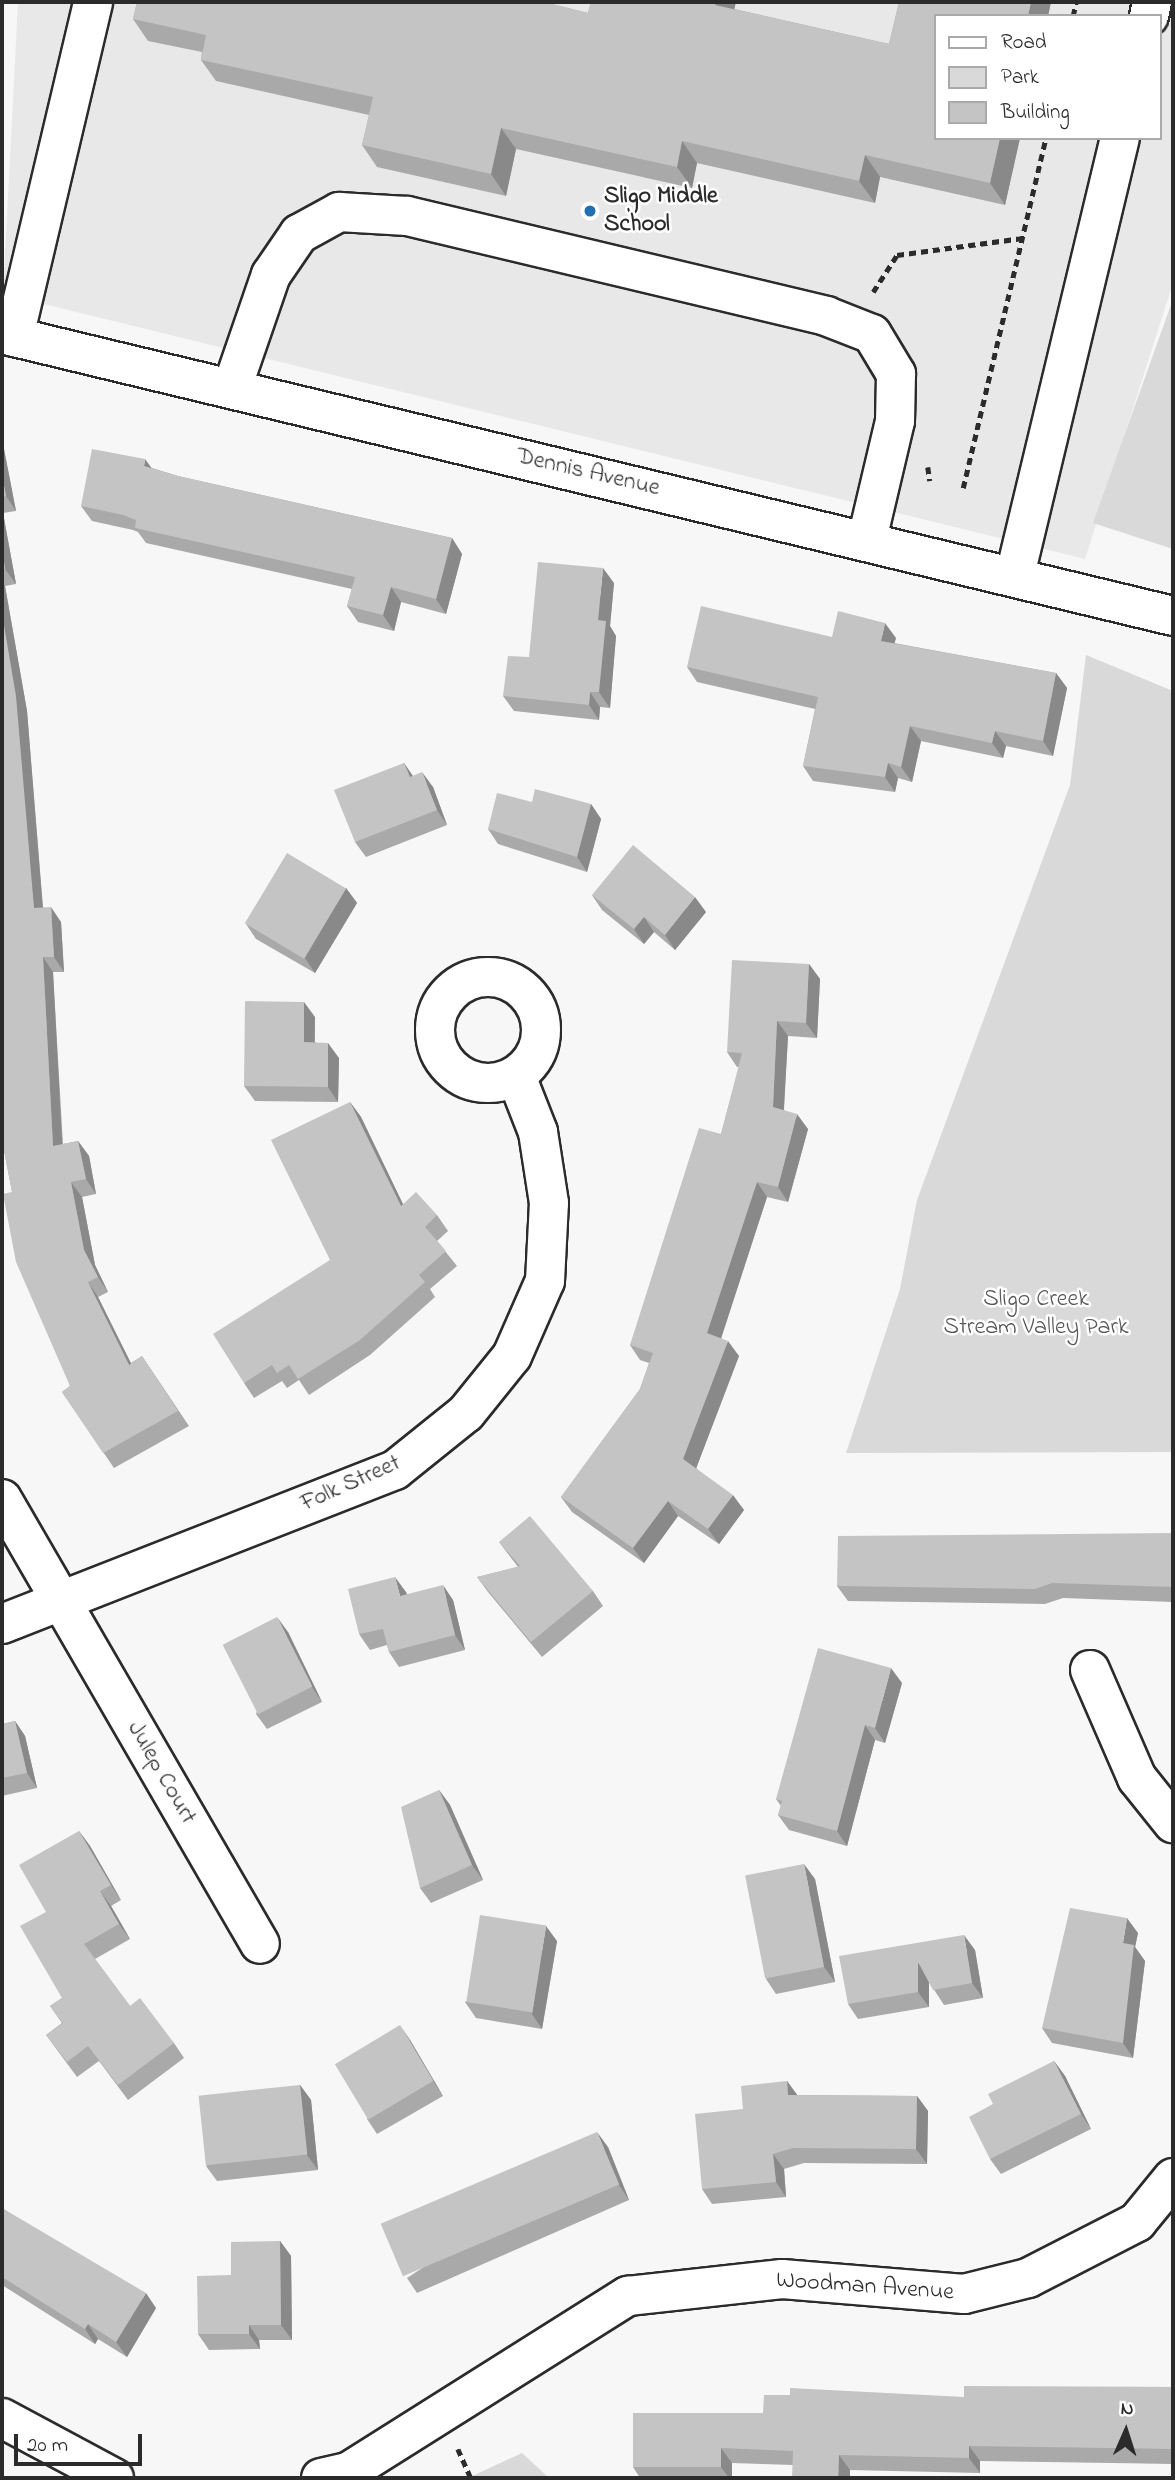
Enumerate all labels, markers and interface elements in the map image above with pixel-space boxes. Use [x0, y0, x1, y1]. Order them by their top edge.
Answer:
legend [934, 14, 1161, 140]
text: Road [1001, 28, 1047, 58]
text: Park [1001, 63, 1039, 93]
text: Building [1001, 98, 1070, 128]
place label: Sligo Middle School [604, 183, 718, 239]
marker: Sligo Middle School [582, 203, 598, 219]
street label: Dennis Avenue [513, 443, 663, 503]
park label: Sligo Creek Stream Valley Park [943, 1286, 1129, 1342]
street label: Folk Street [297, 1449, 405, 1519]
street label: Julep Court [120, 1716, 202, 1830]
street label: Woodman Avenue [775, 2266, 955, 2308]
north arrow [1091, 2396, 1161, 2466]
text: N [1120, 2396, 1134, 2423]
scale bar [18, 2420, 145, 2464]
text: 20 m [27, 2431, 68, 2461]

